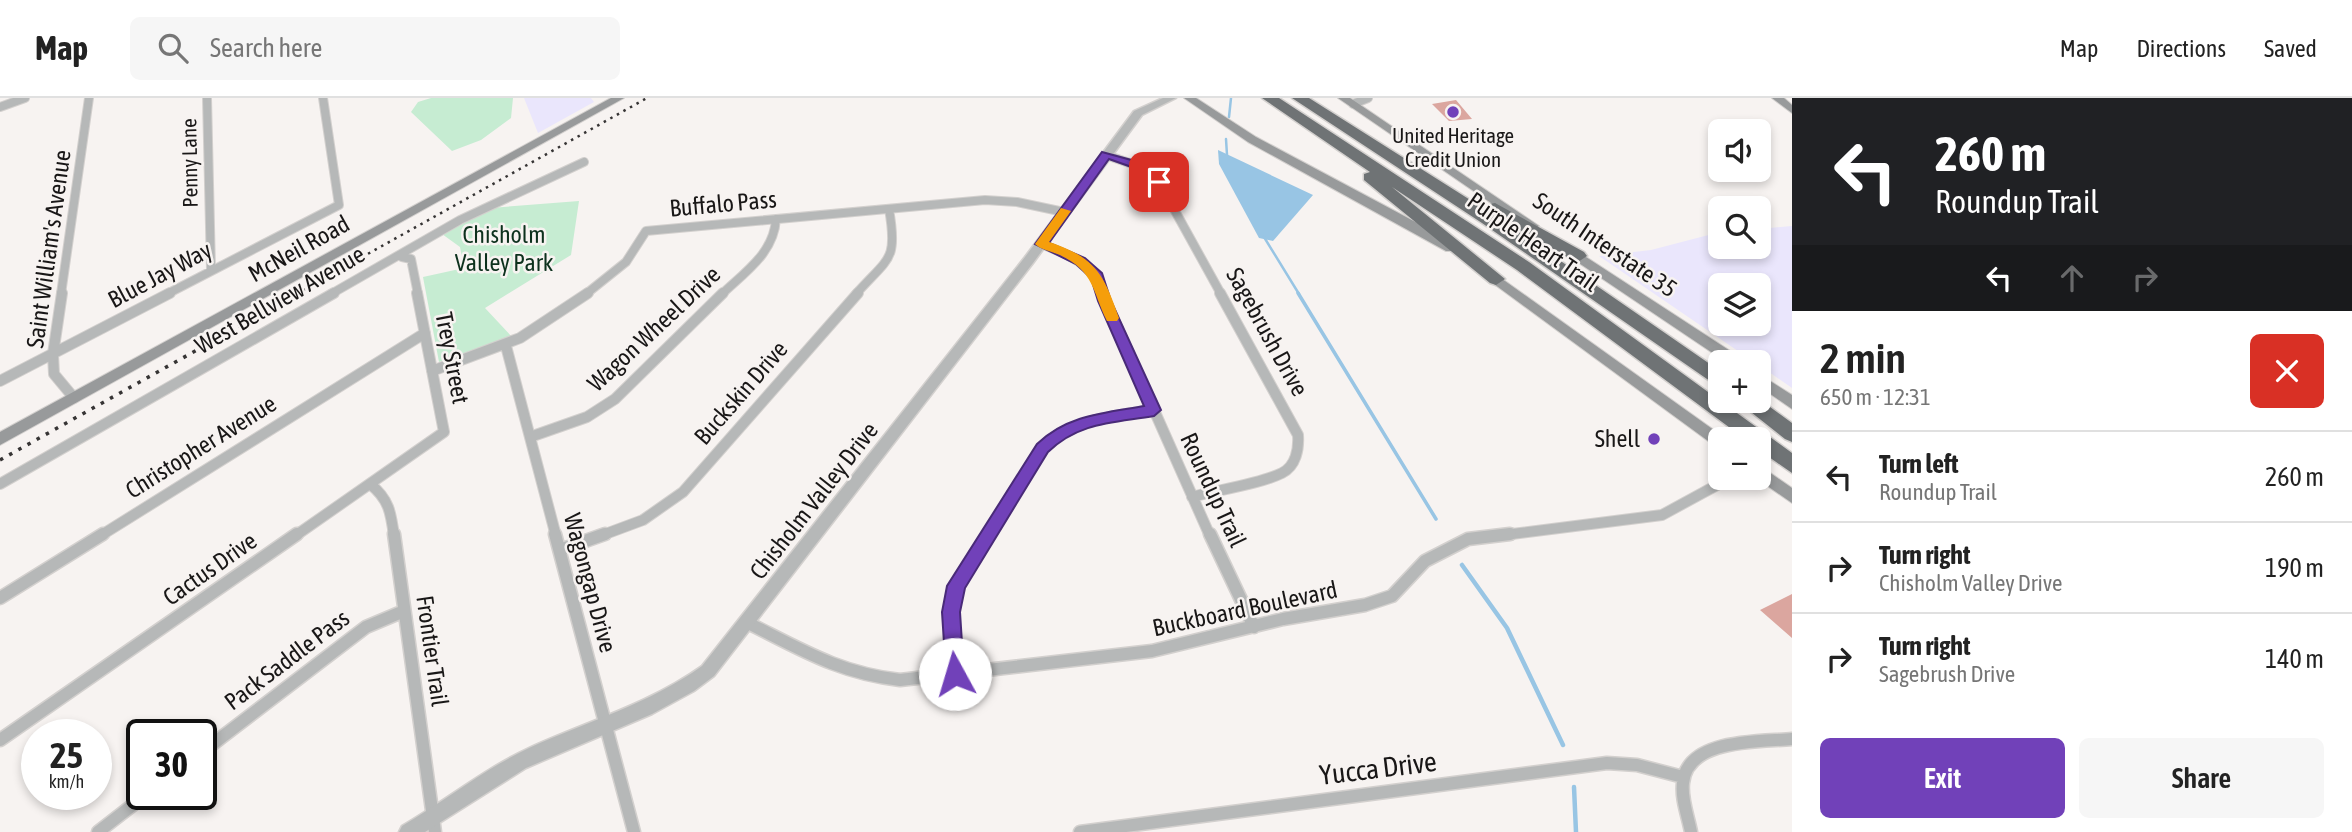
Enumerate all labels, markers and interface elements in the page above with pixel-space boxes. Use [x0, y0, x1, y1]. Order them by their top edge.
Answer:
search box [130, 17, 620, 80]
text: Map [35, 29, 88, 67]
icon: search [154, 29, 192, 67]
text: Search here [210, 33, 322, 63]
text: Map [2060, 35, 2098, 62]
text: Directions [2136, 35, 2226, 62]
text: Saved [2264, 35, 2317, 62]
marker: United Heritage Credit Union [1445, 104, 1461, 120]
street label: Penny Lane [176, 118, 202, 208]
map controls [1708, 119, 1771, 490]
button: sound [1708, 119, 1771, 182]
place label: United Heritage Credit Union [1392, 123, 1514, 171]
text: 260 m [1935, 125, 2046, 181]
icon: left [1820, 126, 1911, 217]
street label: Saint William's Avenue [21, 148, 76, 350]
pin [1129, 152, 1189, 212]
icon: arrive [1140, 163, 1178, 201]
text: Roundup Trail [1935, 183, 2099, 220]
street label: Buffalo Pass [668, 185, 778, 222]
street label: Purple Heart Trail [1463, 186, 1605, 297]
street label: South Interstate 35 [1528, 187, 1682, 303]
button: search [1708, 196, 1771, 259]
street label: McNeil Road [244, 210, 354, 287]
park label: Chisholm Valley Park [455, 221, 554, 276]
street label: Blue Jay Way [103, 236, 216, 313]
street label: West Bellview Avenue [190, 240, 369, 359]
icon: left [1980, 259, 2018, 297]
icon: ahead [2053, 259, 2091, 297]
icon: right [2126, 259, 2164, 297]
street label: Wagon Wheel Drive [582, 261, 725, 397]
street label: Sagebrush Drive [1221, 263, 1314, 400]
button: layers [1708, 273, 1771, 336]
street label: Trey Street [430, 310, 475, 406]
text: 2 min [1820, 334, 1906, 382]
button: close [2250, 334, 2324, 408]
street label: Buckskin Drive [689, 336, 793, 450]
button: + [1708, 350, 1771, 413]
text: 650 m · 12:31 [1820, 384, 1931, 410]
street label: Christopher Avenue [121, 390, 281, 504]
street label: Chisholm Valley Drive [744, 417, 883, 584]
place label: Shell [1595, 425, 1641, 452]
button: − [1708, 427, 1771, 490]
street label: Roundup Trail [1175, 428, 1252, 552]
marker: Shell [1646, 431, 1662, 447]
text: Turn left [1879, 449, 1959, 479]
icon: left [1820, 458, 1858, 496]
text: 260 m [2265, 462, 2324, 492]
text: Roundup Trail [1879, 479, 1997, 505]
street label: Wagongap Drive [559, 510, 622, 655]
street label: Cactus Drive [158, 527, 262, 611]
text: Turn right [1879, 540, 1970, 570]
icon: right [1820, 549, 1858, 587]
text: 190 m [2265, 553, 2324, 583]
text: Chisholm Valley Drive [1879, 570, 2062, 596]
street label: Buckboard Boulevard [1150, 576, 1340, 641]
street label: Frontier Trail [411, 594, 454, 709]
street label: Pack Saddle Pass [219, 604, 354, 715]
text: Turn right [1879, 631, 1970, 661]
position arrow [918, 637, 992, 711]
icon: right [1820, 640, 1858, 678]
text: 140 m [2265, 644, 2324, 674]
text: Sagebrush Drive [1879, 661, 2015, 687]
speed limit sign: 30 [126, 719, 217, 810]
text: 25 [50, 735, 83, 775]
button: Exit [1820, 738, 2065, 818]
button: Share [2079, 738, 2324, 818]
street label: Yucca Drive [1318, 745, 1438, 791]
text: km/h [49, 771, 84, 792]

